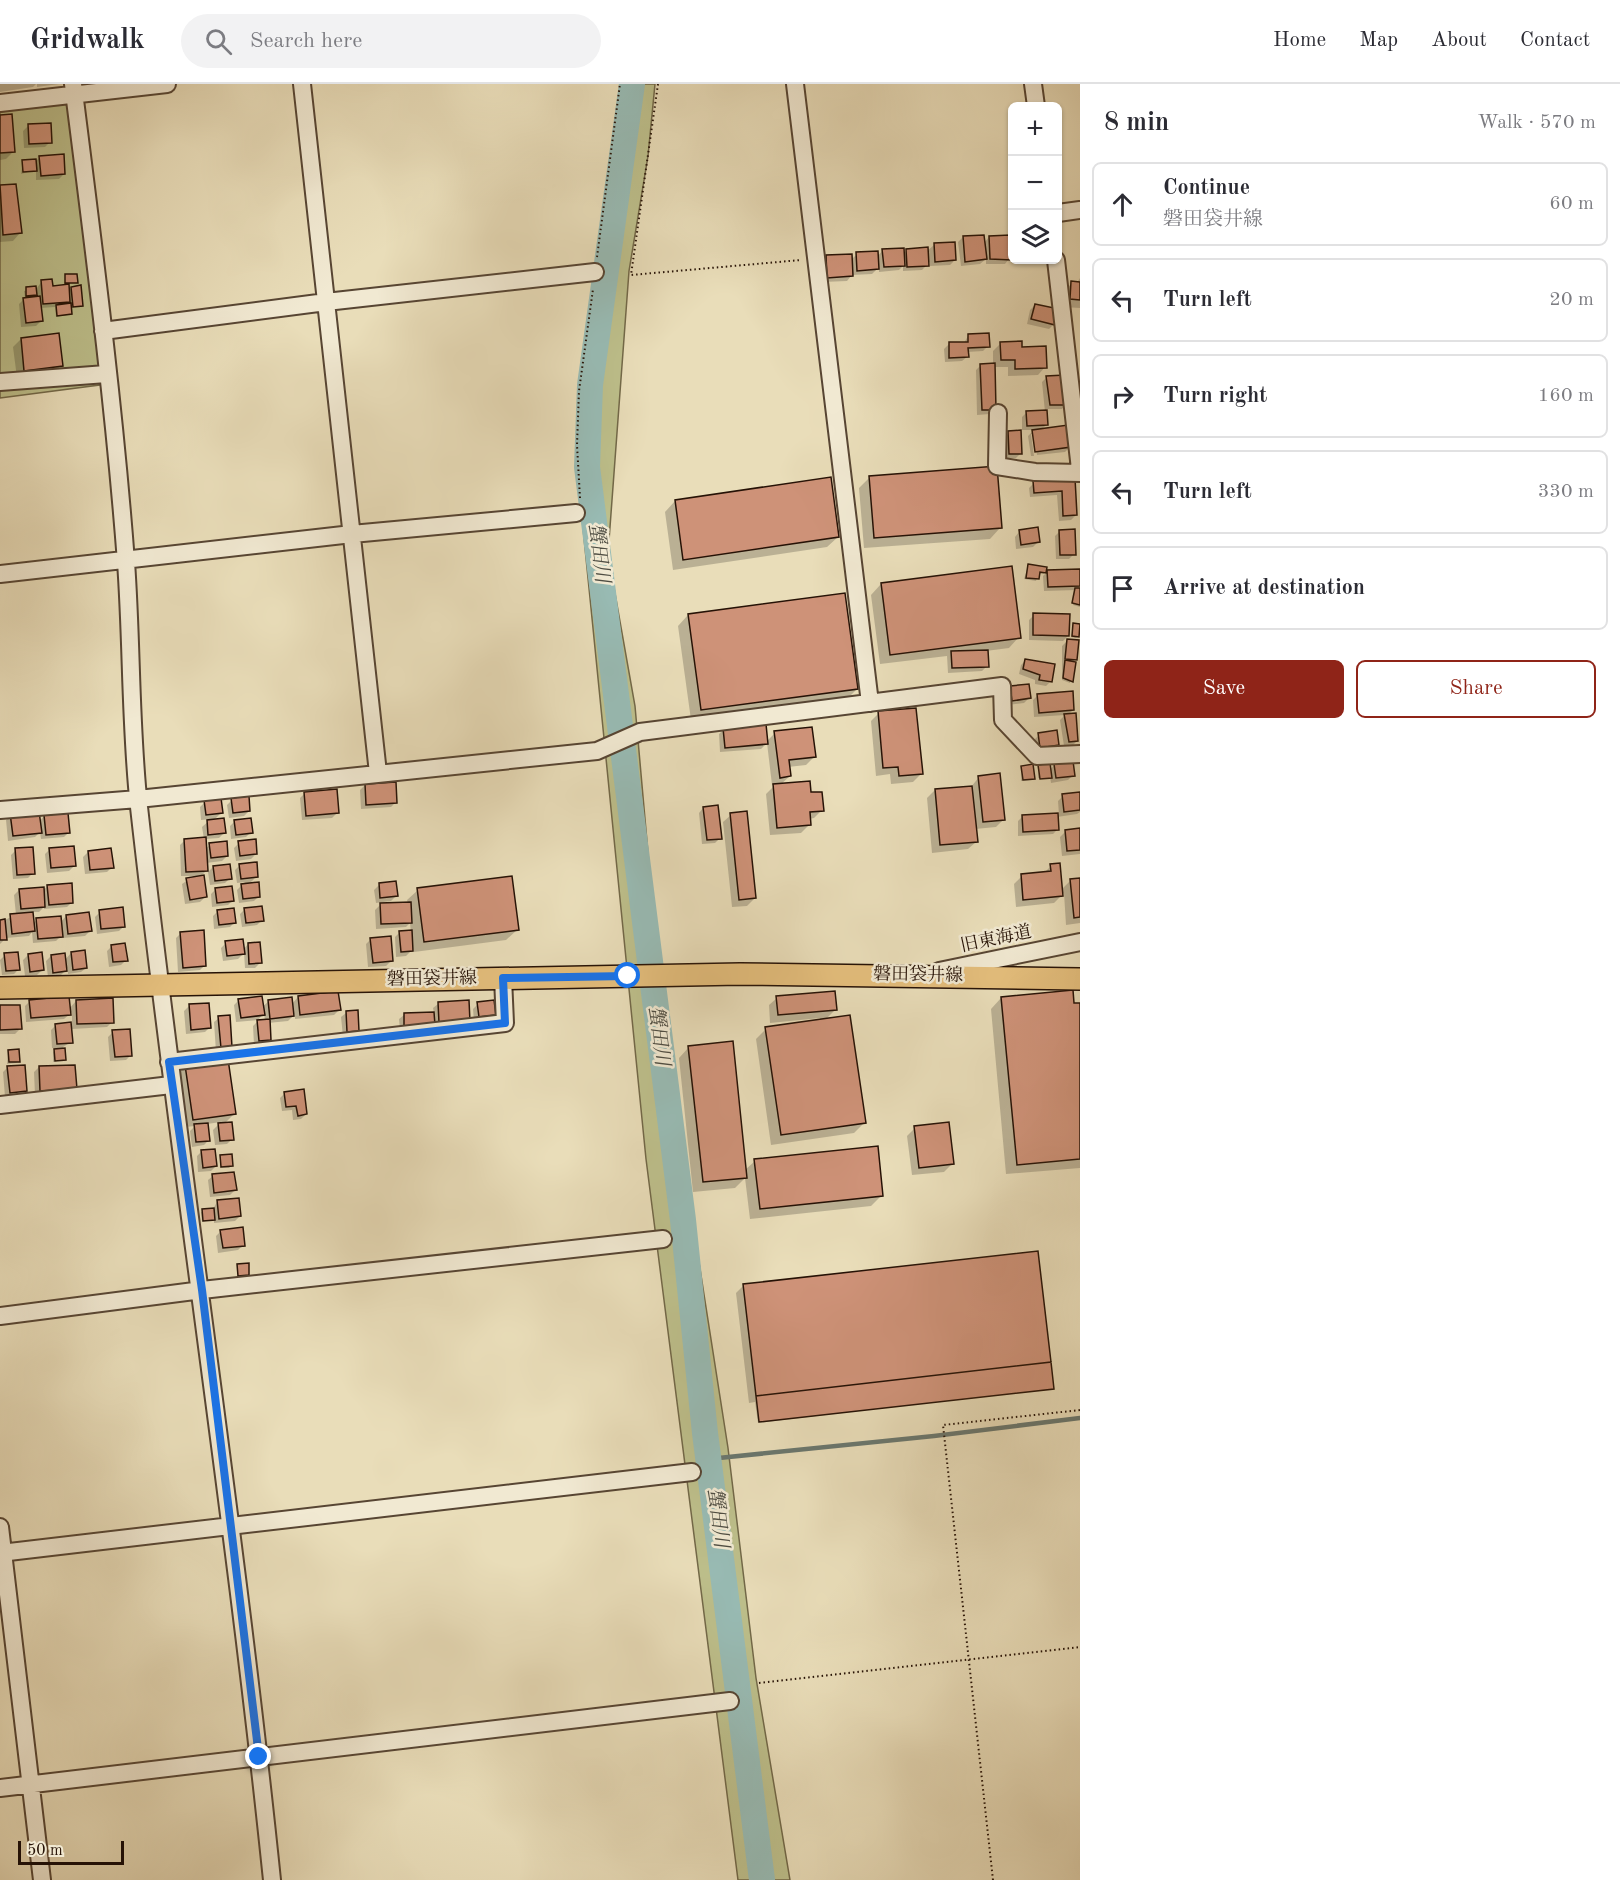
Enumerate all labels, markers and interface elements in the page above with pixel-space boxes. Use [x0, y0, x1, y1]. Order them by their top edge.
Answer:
search box [181, 14, 601, 68]
icon: search [202, 25, 235, 58]
text: Gridwalk [30, 27, 145, 55]
text: Search here [250, 30, 362, 52]
text: Home [1273, 30, 1326, 51]
text: Map [1359, 30, 1398, 51]
text: About [1431, 30, 1487, 51]
text: Contact [1520, 30, 1590, 51]
map controls [1008, 102, 1062, 264]
button: + [1008, 102, 1062, 156]
text: 8 min [1104, 110, 1169, 136]
text: Walk · 570 m [1477, 113, 1596, 133]
button: − [1008, 156, 1062, 210]
text: Continue [1163, 177, 1250, 199]
icon: ahead [1106, 188, 1139, 221]
text: 60 m [1549, 194, 1594, 214]
button: layers [1008, 210, 1062, 264]
text: 磐田袋井線 [1163, 210, 1263, 230]
icon: left [1106, 284, 1139, 317]
text: Turn left [1163, 289, 1252, 311]
text: 20 m [1549, 290, 1594, 310]
icon: right [1106, 380, 1139, 413]
text: Turn right [1163, 385, 1267, 407]
text: 160 m [1538, 386, 1594, 406]
icon: left [1106, 476, 1139, 509]
text: Turn left [1163, 481, 1252, 503]
text: 330 m [1538, 482, 1594, 502]
water label: 蟹田川 [584, 522, 614, 586]
icon: arrive [1106, 572, 1139, 605]
text: Arrive at destination [1163, 577, 1365, 599]
button: Save [1104, 660, 1344, 718]
button: Share [1356, 660, 1596, 718]
street label: 旧東海道 [958, 921, 1033, 955]
route start [614, 962, 640, 988]
street label: 磐田袋井線 [873, 963, 963, 985]
street label: 磐田袋井線 [387, 967, 477, 989]
water label: 蟹田川 [644, 1005, 674, 1069]
water label: 蟹田川 [703, 1487, 733, 1551]
route end [245, 1743, 271, 1769]
scale bar [18, 1838, 124, 1866]
text: 50 m [27, 1843, 63, 1859]

